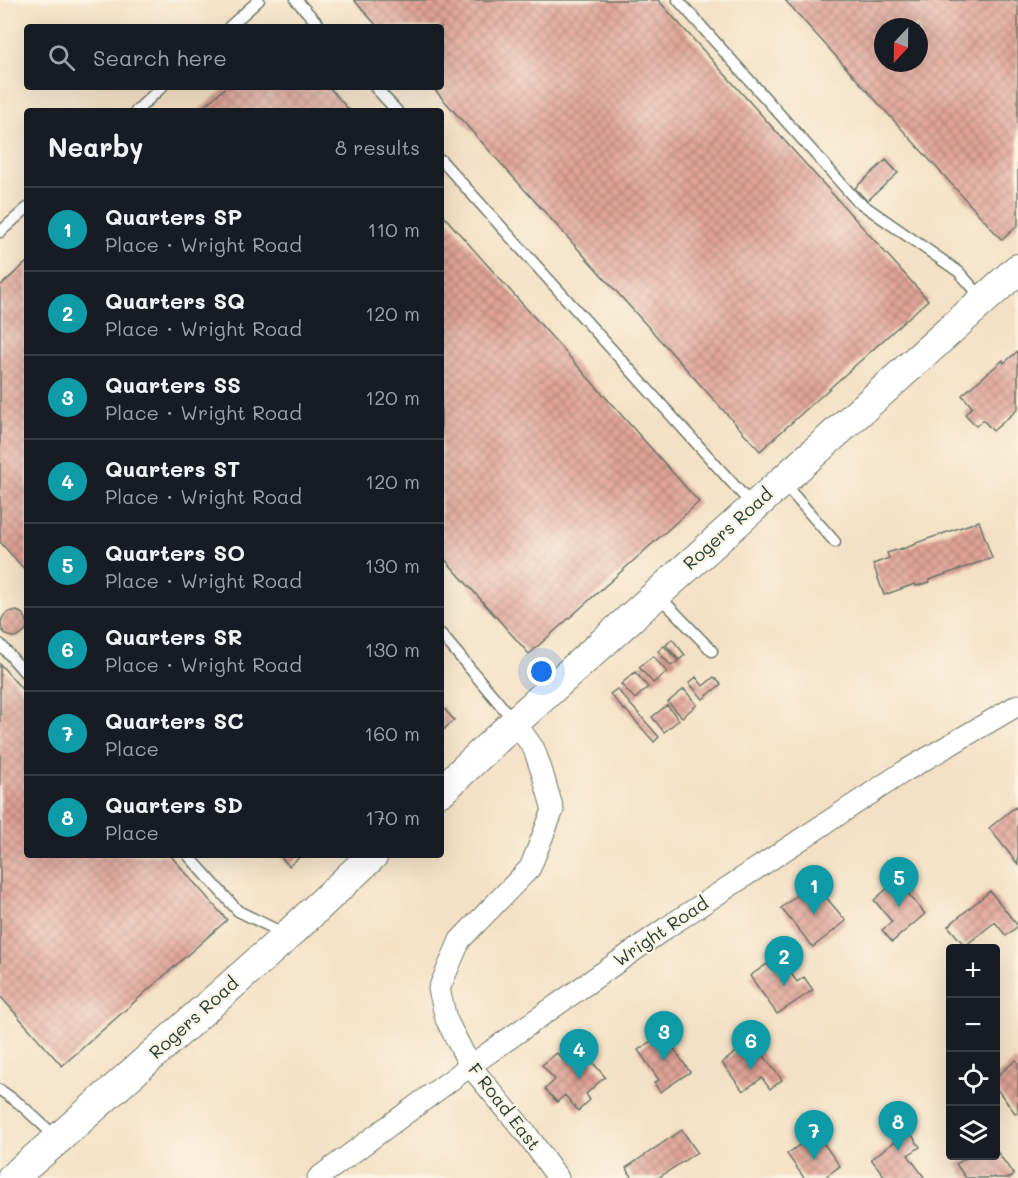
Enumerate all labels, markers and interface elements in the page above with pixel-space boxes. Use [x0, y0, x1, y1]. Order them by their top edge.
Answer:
north arrow [874, 18, 928, 72]
search box [24, 24, 444, 90]
icon: search [45, 41, 78, 74]
text: Search here [93, 43, 227, 72]
text: Nearby [48, 130, 143, 164]
text: 8 results [335, 134, 420, 160]
text: Quarters SP [105, 202, 242, 231]
text: 1 [63, 216, 72, 242]
text: 110 m [367, 216, 420, 242]
text: Place · Wright Road [105, 231, 302, 257]
text: Quarters SQ [105, 286, 245, 315]
text: 2 [62, 300, 73, 326]
text: 120 m [365, 300, 420, 326]
text: Place · Wright Road [105, 315, 302, 341]
text: Quarters SS [105, 370, 241, 399]
text: 3 [62, 384, 74, 410]
text: 120 m [365, 384, 420, 410]
text: Place · Wright Road [105, 399, 302, 425]
text: Quarters ST [105, 454, 240, 483]
text: 4 [61, 468, 74, 494]
text: 120 m [365, 468, 420, 494]
street label: Rogers Road [678, 482, 777, 575]
text: Place · Wright Road [105, 483, 302, 509]
text: Quarters SO [105, 538, 245, 567]
text: 5 [62, 552, 73, 578]
text: 130 m [365, 552, 420, 578]
text: Place · Wright Road [105, 567, 302, 593]
text: Quarters SR [105, 622, 243, 651]
text: 6 [61, 636, 74, 662]
text: 130 m [365, 636, 420, 662]
text: Place · Wright Road [105, 651, 302, 677]
your location [527, 657, 556, 686]
text: Quarters SC [105, 706, 244, 735]
text: 7 [62, 720, 73, 746]
text: 160 m [364, 720, 420, 746]
text: Place [105, 735, 159, 761]
text: Quarters SD [105, 790, 243, 819]
text: 8 [61, 804, 74, 830]
text: 170 m [365, 804, 420, 830]
text: Place [105, 819, 159, 845]
pin: 5 [880, 858, 918, 907]
pin: 1 [794, 866, 834, 915]
street label: Wright Road [608, 891, 713, 972]
pin: 2 [764, 936, 804, 986]
map controls [946, 944, 1000, 1160]
button: + [946, 944, 1000, 998]
street label: Rogers Road [144, 971, 243, 1064]
button: − [946, 998, 1000, 1052]
pin: 3 [644, 1012, 684, 1061]
pin: 6 [732, 1020, 771, 1070]
pin: 4 [560, 1030, 598, 1079]
button: locate [946, 1052, 1000, 1106]
street label: F Road East [463, 1058, 546, 1155]
pin: 8 [878, 1102, 918, 1151]
button: layers [946, 1106, 1000, 1160]
pin: 7 [794, 1110, 834, 1160]

